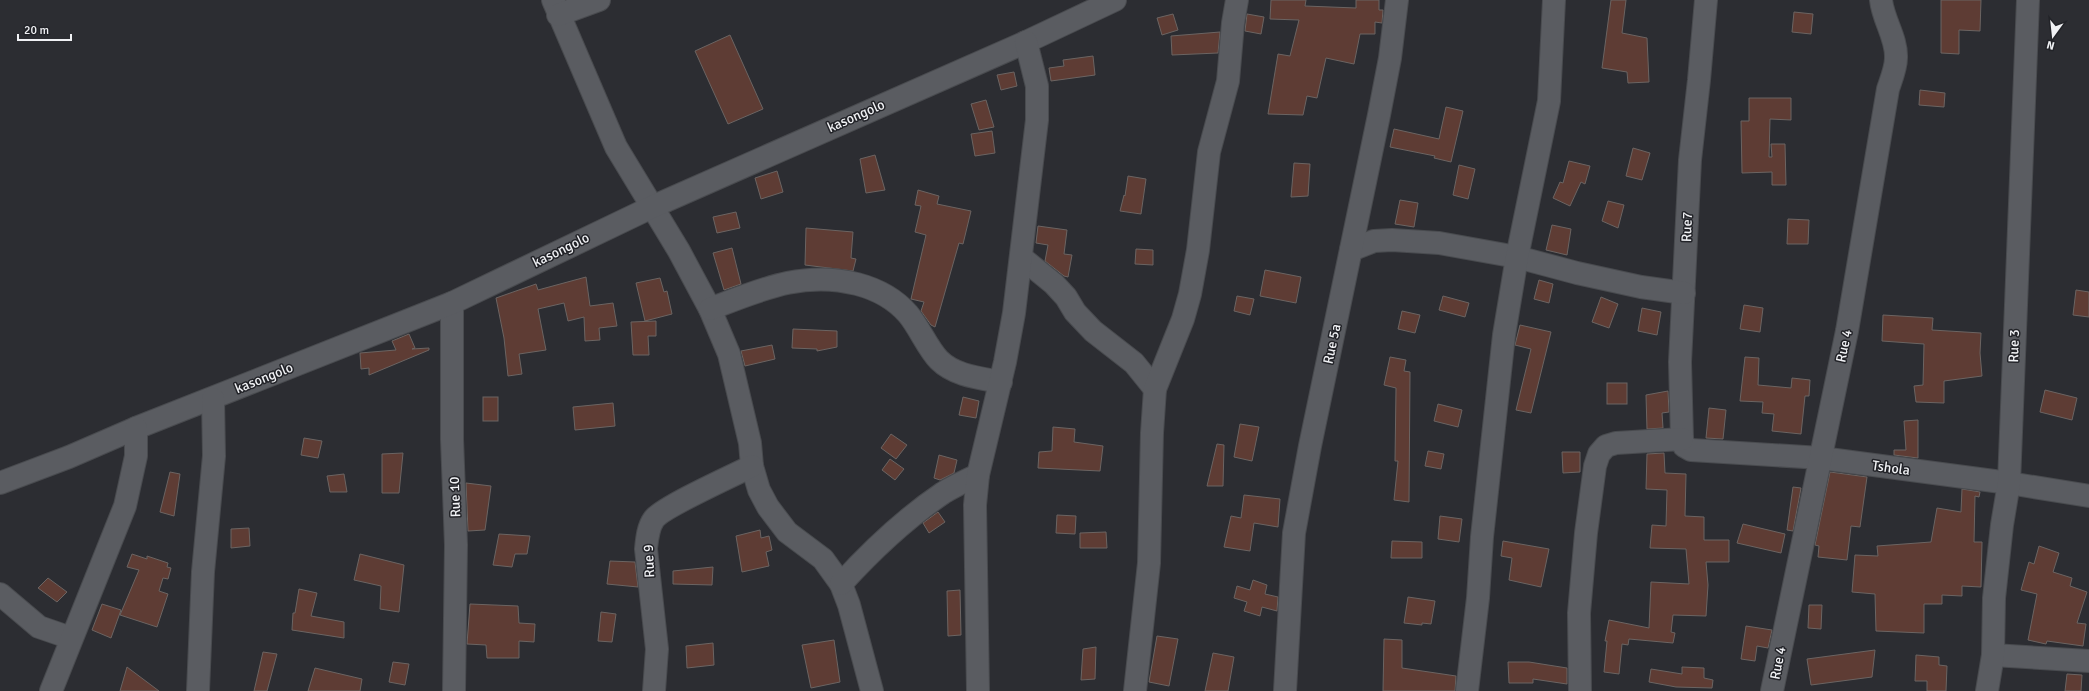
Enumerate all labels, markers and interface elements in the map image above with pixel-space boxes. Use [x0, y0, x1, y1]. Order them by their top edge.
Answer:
scale bar [18, 16, 71, 42]
north arrow [2033, 16, 2073, 56]
text: 20 m [24, 23, 49, 38]
text: N [2045, 38, 2056, 52]
street label: kasongolo [825, 96, 887, 136]
street label: Rue7 [1678, 212, 1696, 242]
street label: kasongolo [530, 229, 592, 271]
street label: Rue 5a [1319, 322, 1345, 366]
street label: Rue 4 [1832, 327, 1856, 364]
street label: Rue 3 [2005, 329, 2023, 363]
street label: kasongolo [232, 359, 296, 397]
street label: Tshola [1871, 457, 1911, 479]
street label: Rue 10 [446, 476, 464, 518]
street label: Rue 9 [640, 544, 658, 578]
street label: Rue 4 [1766, 645, 1790, 681]

